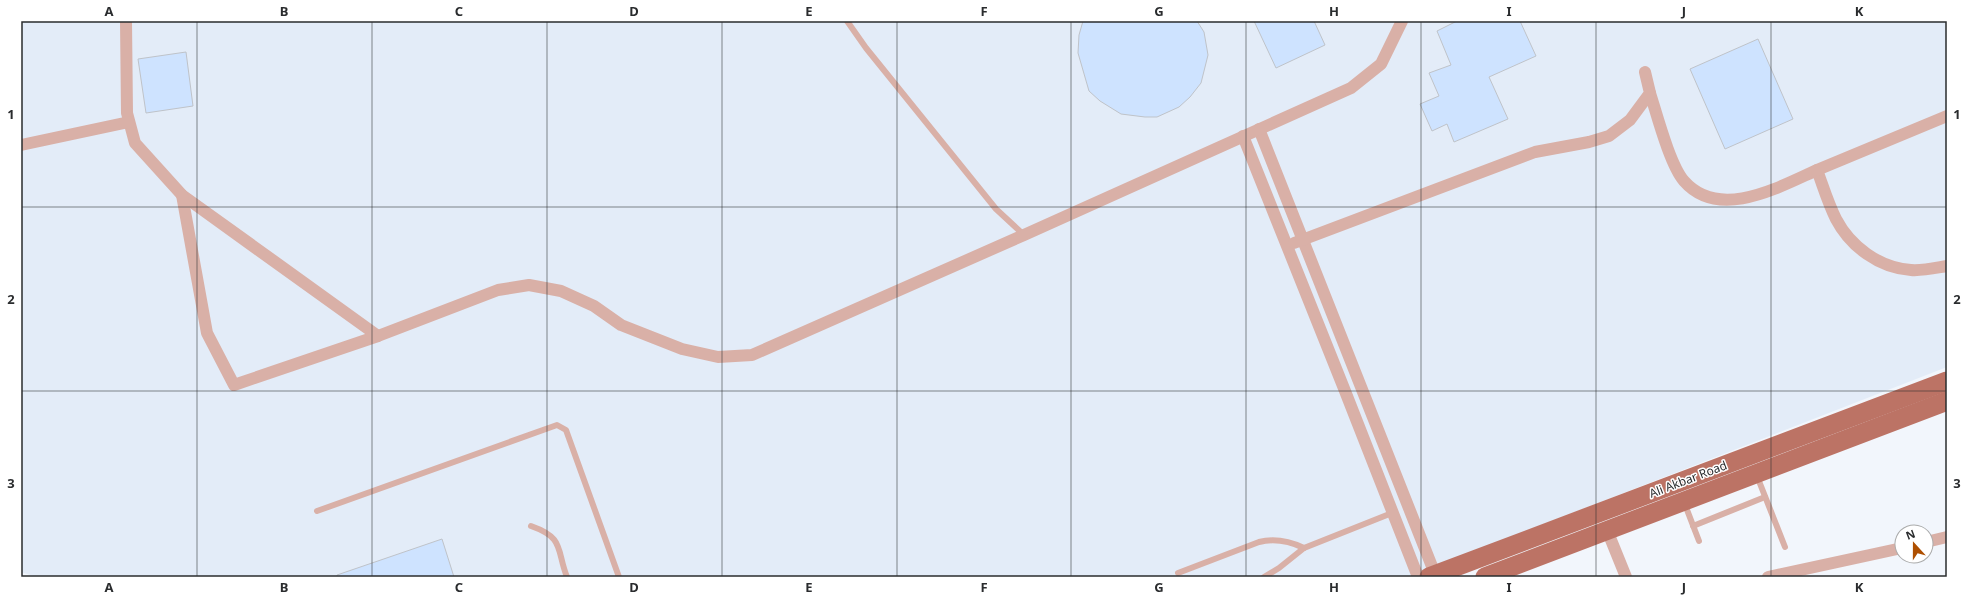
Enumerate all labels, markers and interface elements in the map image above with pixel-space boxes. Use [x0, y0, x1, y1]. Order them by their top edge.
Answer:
text: A [105, 2, 114, 20]
text: B [280, 2, 288, 20]
text: C [455, 2, 463, 20]
text: D [629, 2, 639, 20]
text: E [805, 2, 813, 20]
text: F [980, 2, 988, 20]
text: G [1154, 2, 1164, 20]
text: H [1329, 2, 1339, 20]
text: I [1506, 2, 1512, 20]
text: J [1681, 2, 1686, 20]
text: K [1855, 2, 1864, 20]
text: 1 [7, 105, 15, 123]
text: 1 [1953, 105, 1961, 123]
text: 2 [7, 290, 15, 308]
text: 2 [1953, 290, 1961, 308]
street label: Ali Akbar Road [1647, 456, 1729, 502]
text: 3 [7, 474, 15, 492]
text: 3 [1953, 474, 1961, 492]
north arrow [1894, 524, 1934, 564]
text: N [1903, 526, 1917, 543]
text: A [105, 578, 114, 596]
text: B [280, 578, 288, 596]
text: C [455, 578, 463, 596]
text: D [629, 578, 639, 596]
text: E [805, 578, 813, 596]
text: F [980, 578, 988, 596]
text: G [1154, 578, 1164, 596]
text: H [1329, 578, 1339, 596]
text: I [1506, 578, 1512, 596]
text: J [1681, 578, 1686, 596]
text: K [1855, 578, 1864, 596]

